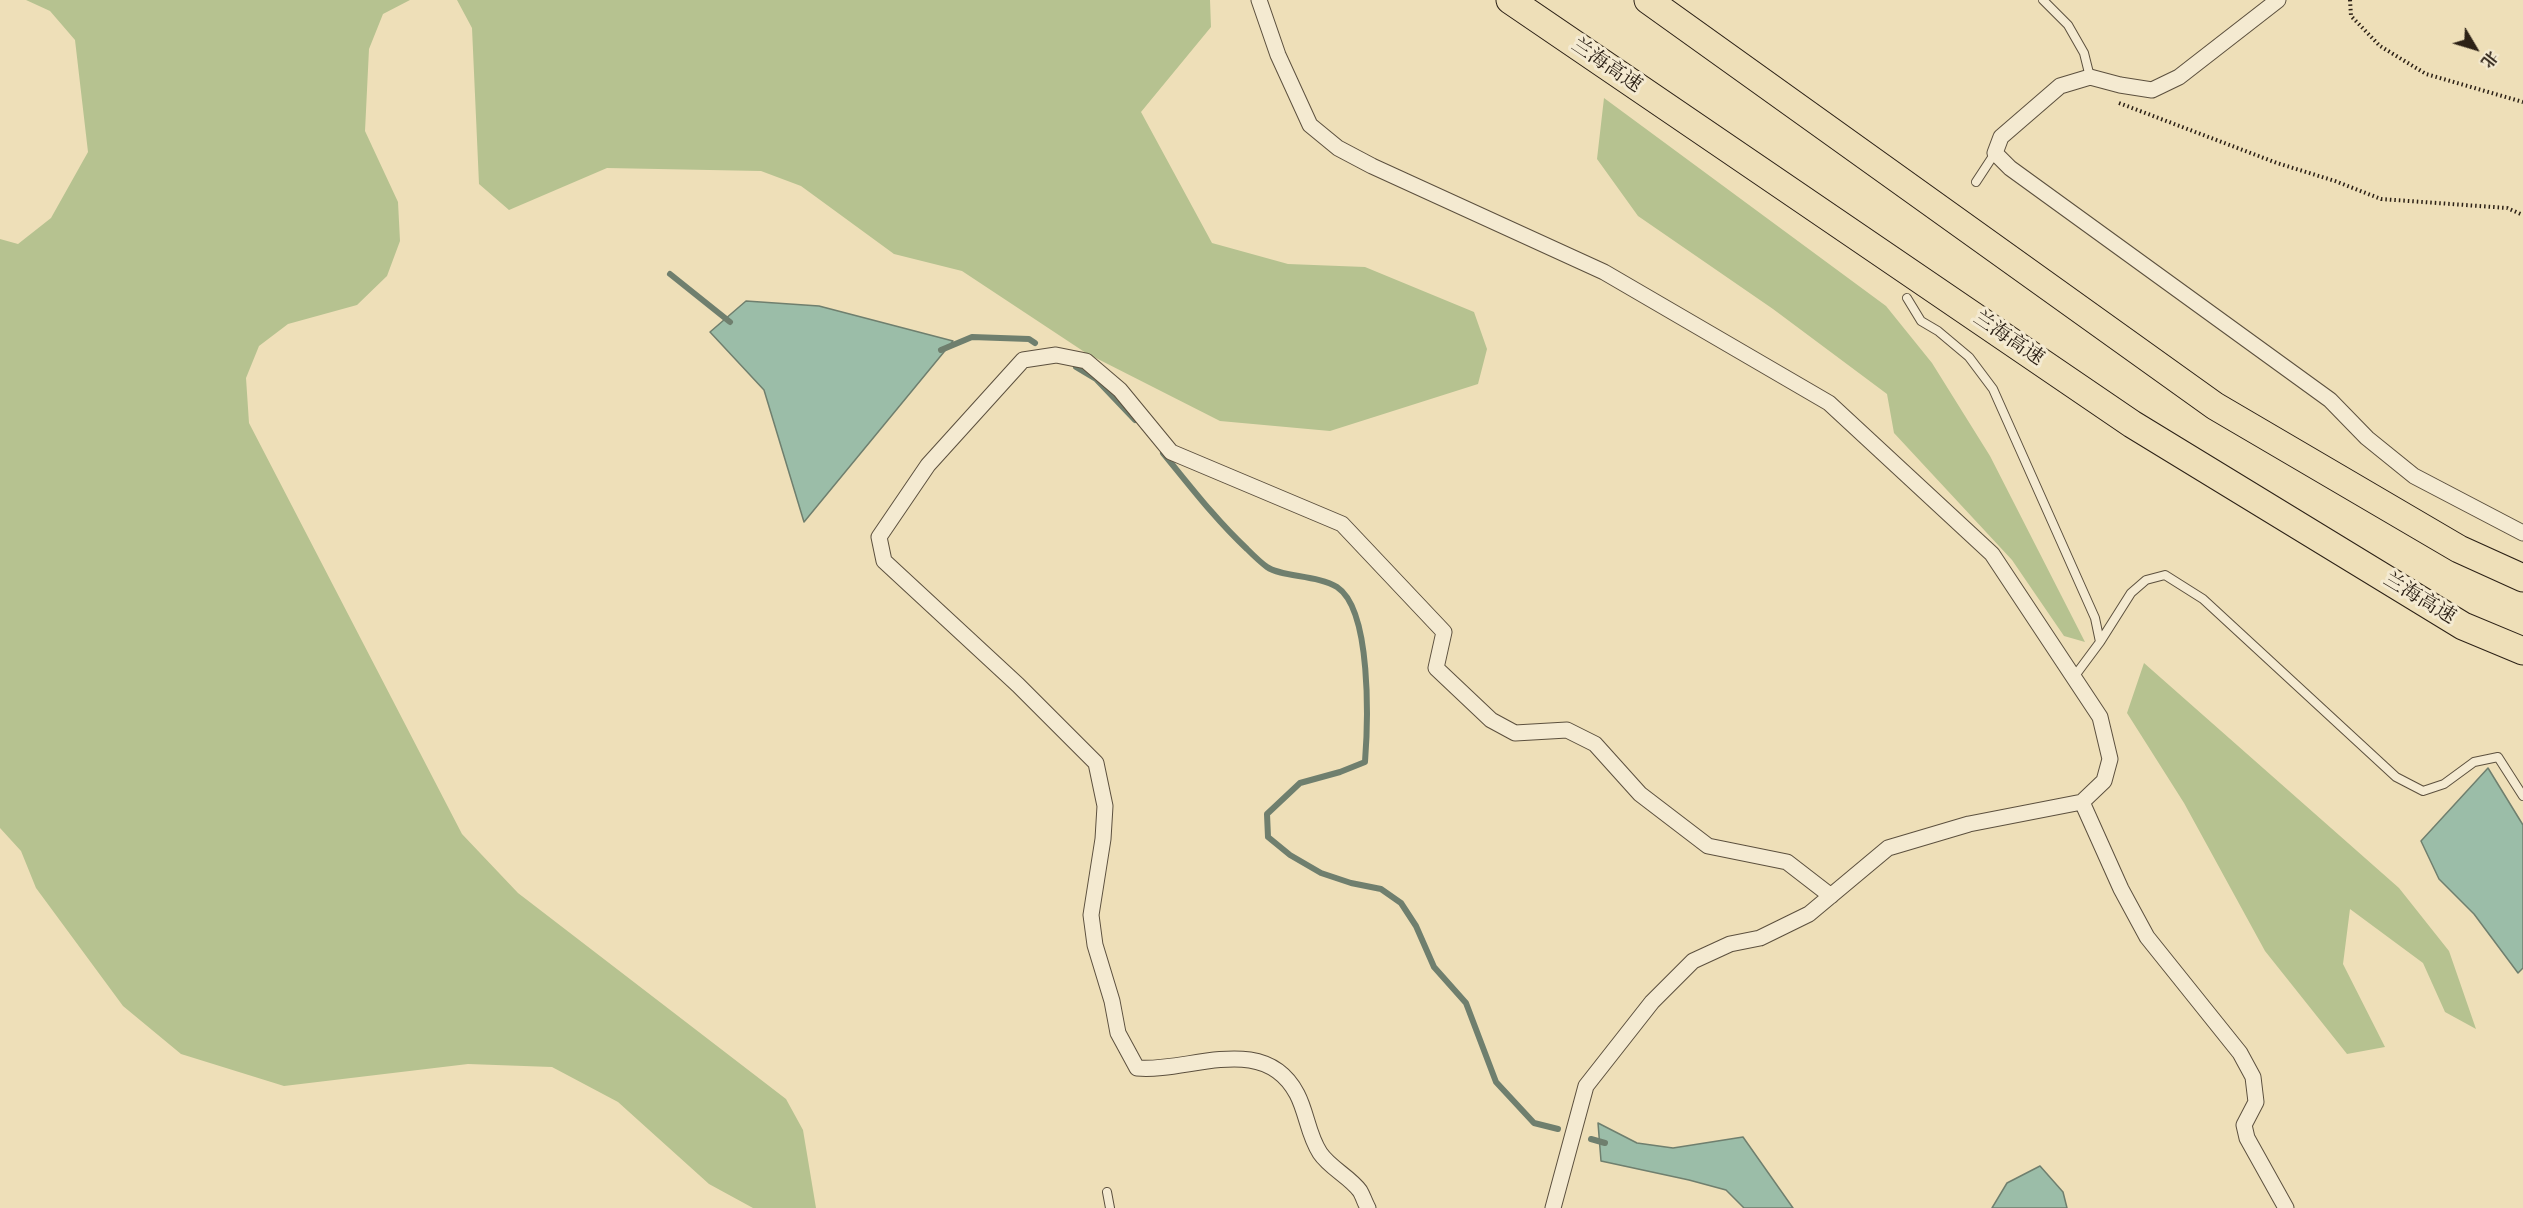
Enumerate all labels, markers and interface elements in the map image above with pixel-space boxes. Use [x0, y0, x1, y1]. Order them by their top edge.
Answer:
north arrow [2445, 18, 2505, 78]
street label: 兰海高速 [1566, 34, 1646, 98]
text: 北 [2476, 47, 2502, 72]
street label: 兰海高速 [1968, 307, 2048, 371]
street label: 兰海高速 [2379, 568, 2459, 630]

